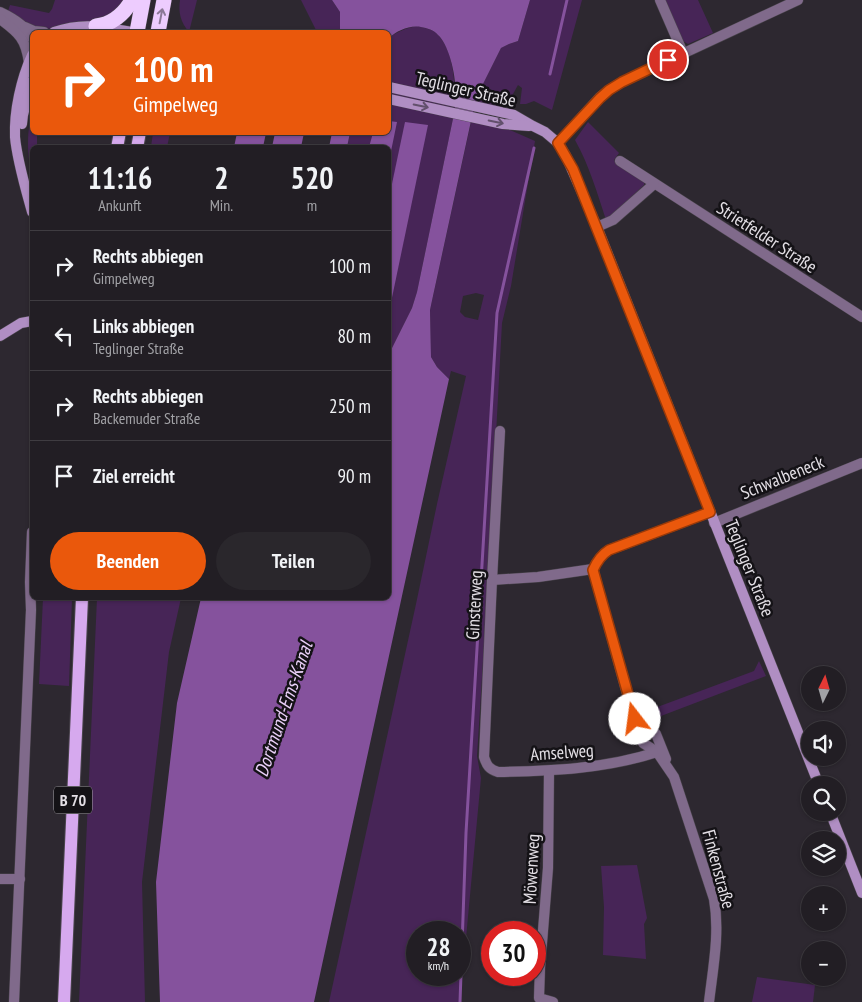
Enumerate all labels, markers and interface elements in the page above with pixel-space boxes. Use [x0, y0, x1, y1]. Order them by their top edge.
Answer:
one-way arrow [157, 9, 166, 25]
pin [647, 39, 689, 81]
text: 100 m [133, 46, 214, 92]
icon: arrive [654, 46, 682, 74]
icon: right [50, 50, 115, 115]
street label: Teglinger Straße [414, 66, 518, 112]
text: Gimpelweg [133, 90, 218, 118]
one-way arrow [413, 102, 429, 111]
one-way arrow [487, 118, 503, 127]
text: 11:16 [87, 158, 152, 197]
text: 2 [214, 158, 229, 197]
text: 520 [291, 158, 334, 197]
text: Ankunft [98, 195, 141, 215]
text: Min. [210, 195, 233, 215]
text: m [307, 195, 317, 215]
street label: Strietfelder Straße [713, 196, 821, 278]
text: Rechts abbiegen [93, 244, 203, 268]
icon: right [50, 252, 78, 280]
text: 100 m [329, 254, 371, 278]
text: Gimpelweg [93, 268, 155, 288]
text: Links abbiegen [93, 314, 194, 338]
icon: left [50, 322, 78, 350]
text: 80 m [338, 324, 371, 348]
text: Teglinger Straße [93, 338, 184, 358]
text: Rechts abbiegen [93, 384, 203, 408]
icon: right [50, 392, 78, 420]
text: 250 m [329, 394, 371, 418]
text: Backemuder Straße [93, 408, 200, 428]
street label: Schwalbeneck [737, 450, 827, 504]
icon: arrive [50, 462, 78, 490]
text: Ziel erreicht [93, 464, 175, 488]
text: 90 m [338, 464, 371, 488]
street label: Teglinger Straße [720, 516, 780, 620]
button: Beenden [50, 532, 206, 590]
button: Teilen [216, 532, 371, 590]
street label: Ginsterweg [461, 570, 487, 640]
water label: Dortmund-Ems-Kanal [249, 637, 318, 780]
north arrow [801, 666, 846, 711]
map controls [801, 666, 846, 986]
position arrow [608, 692, 660, 744]
button: sound [801, 721, 846, 766]
street label: Amselweg [530, 738, 594, 766]
button: search [801, 776, 846, 821]
road number: B 70 [54, 786, 92, 814]
street label: Finkenstraße [697, 827, 741, 911]
button: layers [801, 831, 846, 876]
street label: Möwenweg [518, 833, 544, 905]
button: + [801, 886, 846, 931]
speed limit sign: 30 [481, 921, 546, 986]
text: 28 [427, 931, 450, 963]
button: − [801, 941, 846, 986]
text: km/h [428, 958, 449, 973]

